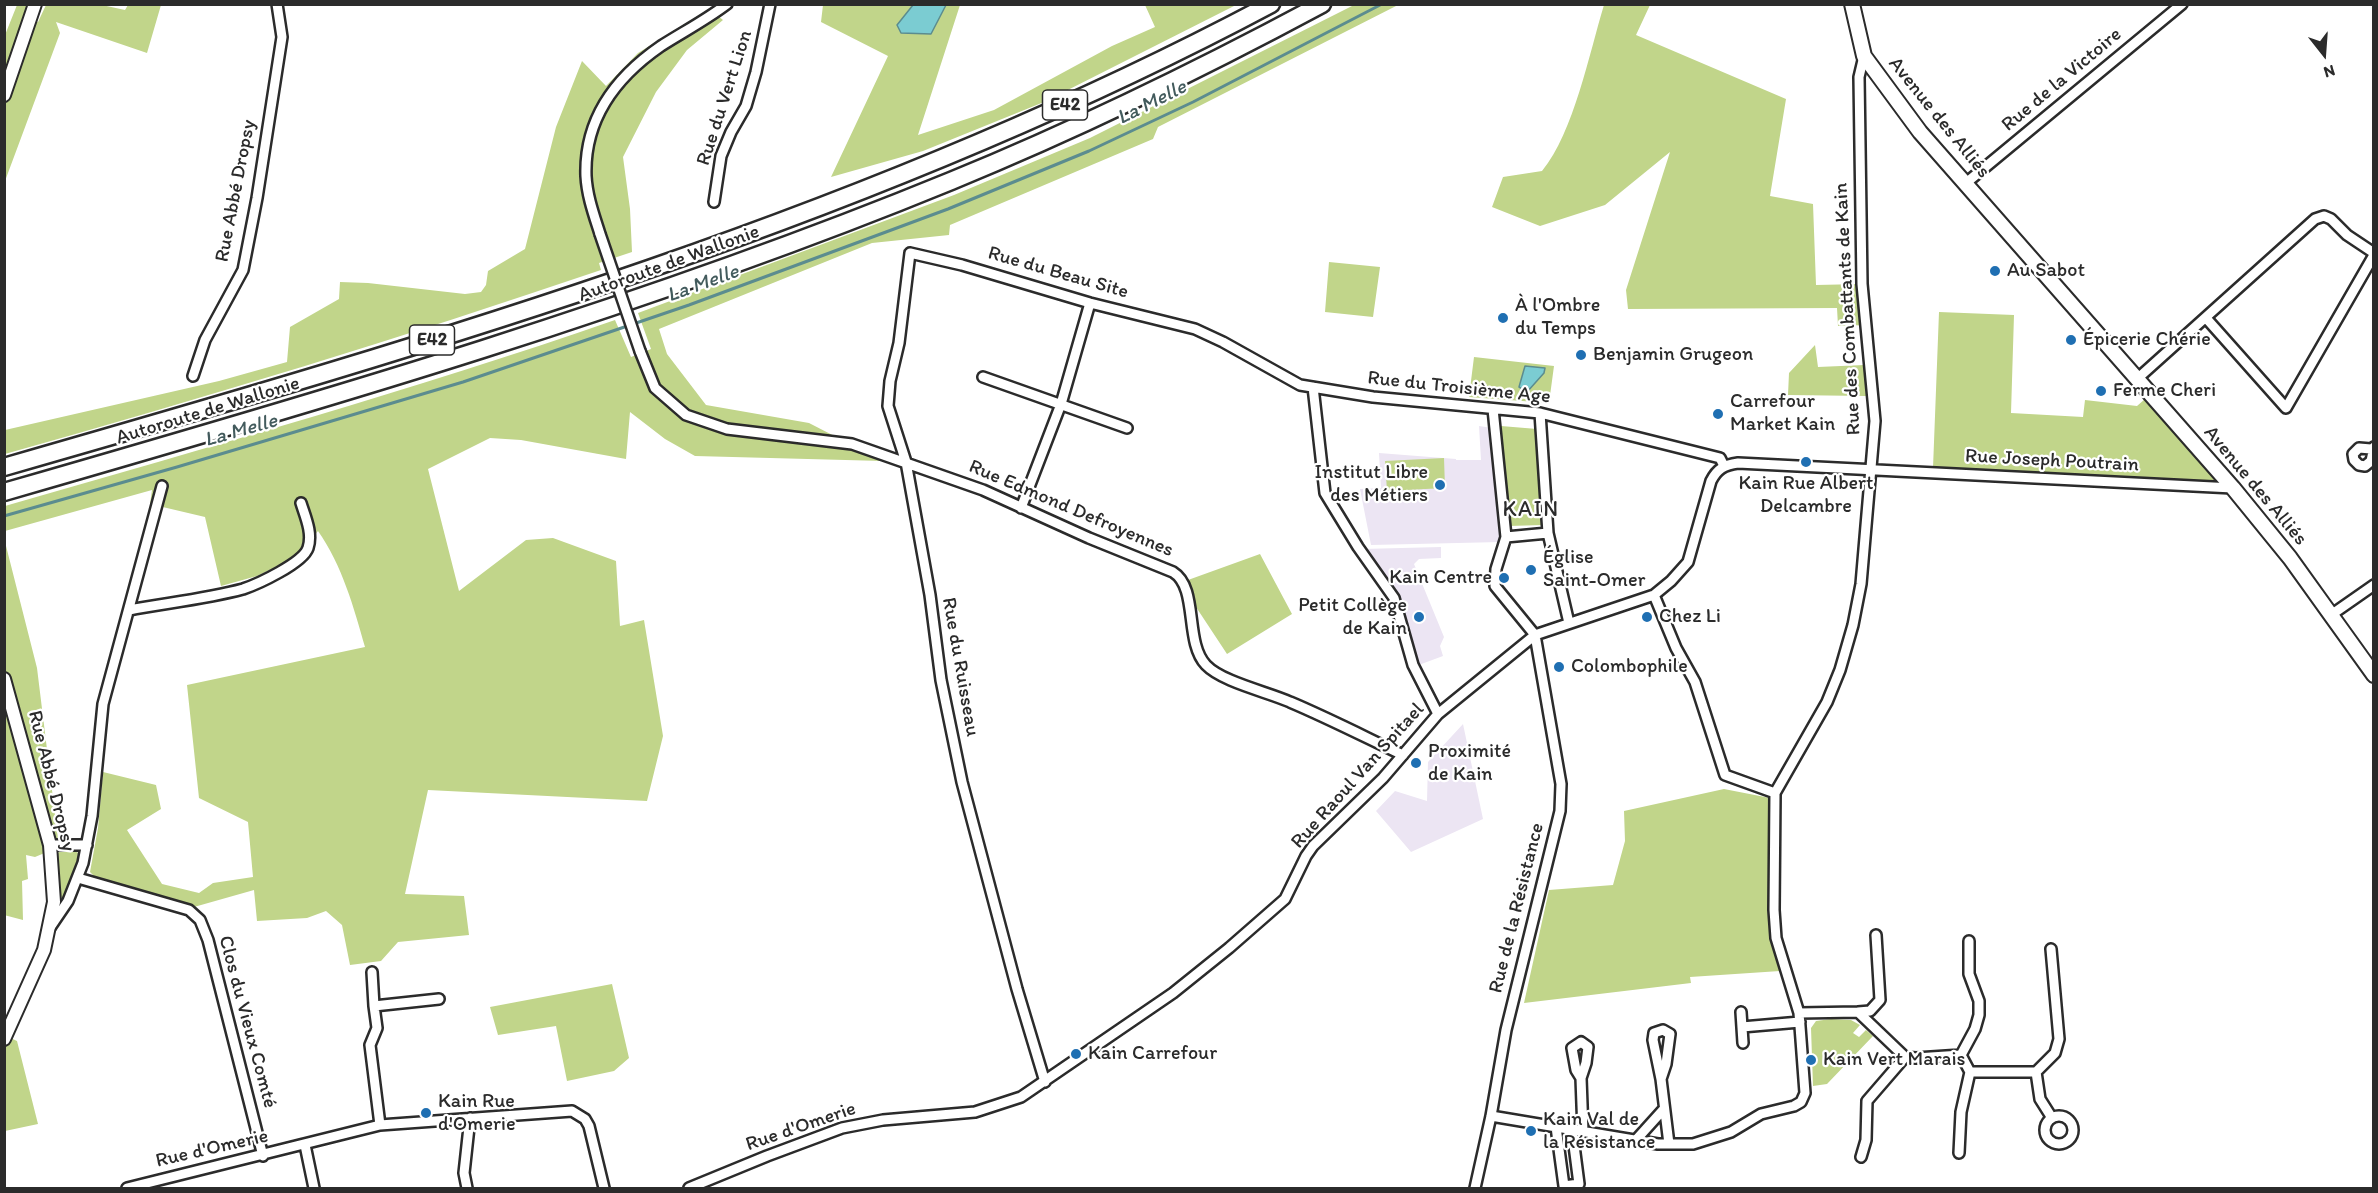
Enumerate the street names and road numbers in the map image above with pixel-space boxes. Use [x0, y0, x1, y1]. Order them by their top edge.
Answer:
street label: Rue de la Victoire [1997, 23, 2127, 137]
street label: Rue du Vert Lion [692, 27, 758, 169]
street label: Avenue des Alliés [1883, 53, 1995, 183]
road number: E42 [1042, 90, 1088, 120]
street label: Rue Abbé Dropsy [210, 118, 262, 264]
street label: Rue des Combattants de Kain [1829, 182, 1867, 436]
street label: Autoroute de Wallonie [575, 220, 763, 308]
street label: Rue du Beau Site [985, 241, 1131, 305]
road number: E42 [410, 325, 454, 355]
street label: Rue du Troisième Age [1366, 366, 1552, 410]
street label: Autoroute de Wallonie [113, 372, 303, 450]
street label: Avenue des Alliés [2198, 421, 2312, 551]
street label: Rue Joseph Poutrain [1964, 444, 2140, 478]
street label: Rue Edmond Defroyennes [965, 455, 1177, 563]
street label: Rue du Ruisseau [936, 596, 984, 738]
street label: Rue Raoul Van Spitael [1286, 698, 1430, 854]
street label: Rue Abbé Dropsy [22, 708, 80, 854]
street label: Rue de la Résistance [1484, 820, 1550, 996]
street label: Clos du Vieux Comté [212, 933, 282, 1111]
street label: Rue d'Omerie [743, 1097, 859, 1157]
street label: Rue d'Omerie [153, 1124, 271, 1174]

